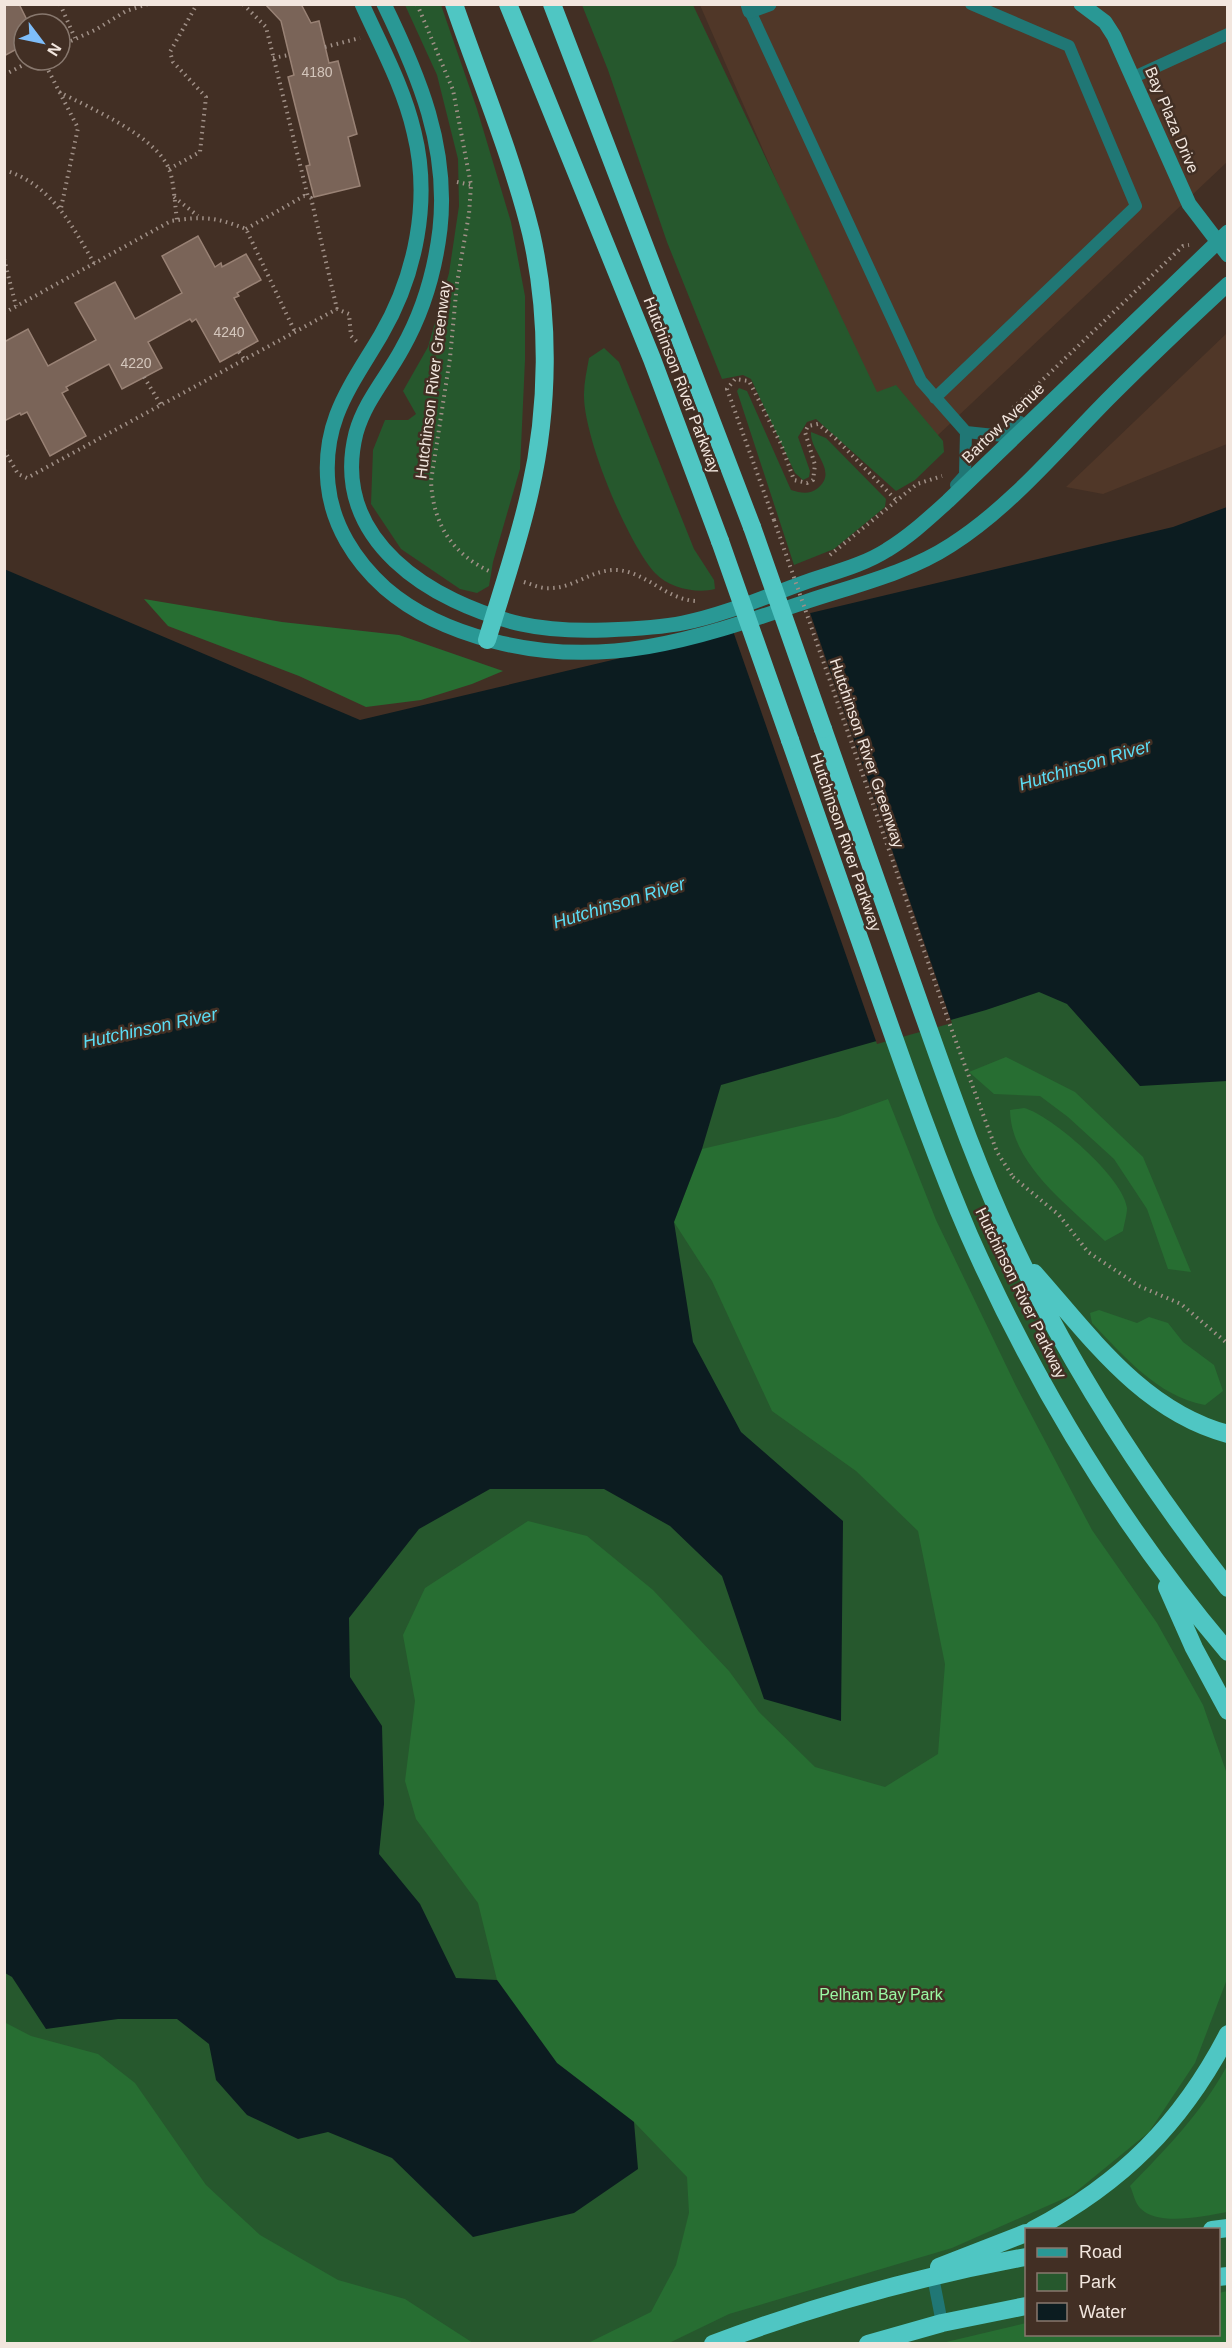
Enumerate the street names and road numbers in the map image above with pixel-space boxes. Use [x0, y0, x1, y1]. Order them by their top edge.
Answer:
street label: Bay Plaza Drive [1142, 64, 1202, 176]
street label: Hutchinson River Greenway [412, 280, 454, 480]
street label: Hutchinson River Parkway [640, 294, 724, 476]
street label: Bartow Avenue [958, 380, 1048, 466]
street label: Hutchinson River Greenway [827, 656, 907, 850]
street label: Hutchinson River Parkway [807, 751, 885, 933]
street label: Hutchinson River Parkway [972, 1205, 1070, 1381]

